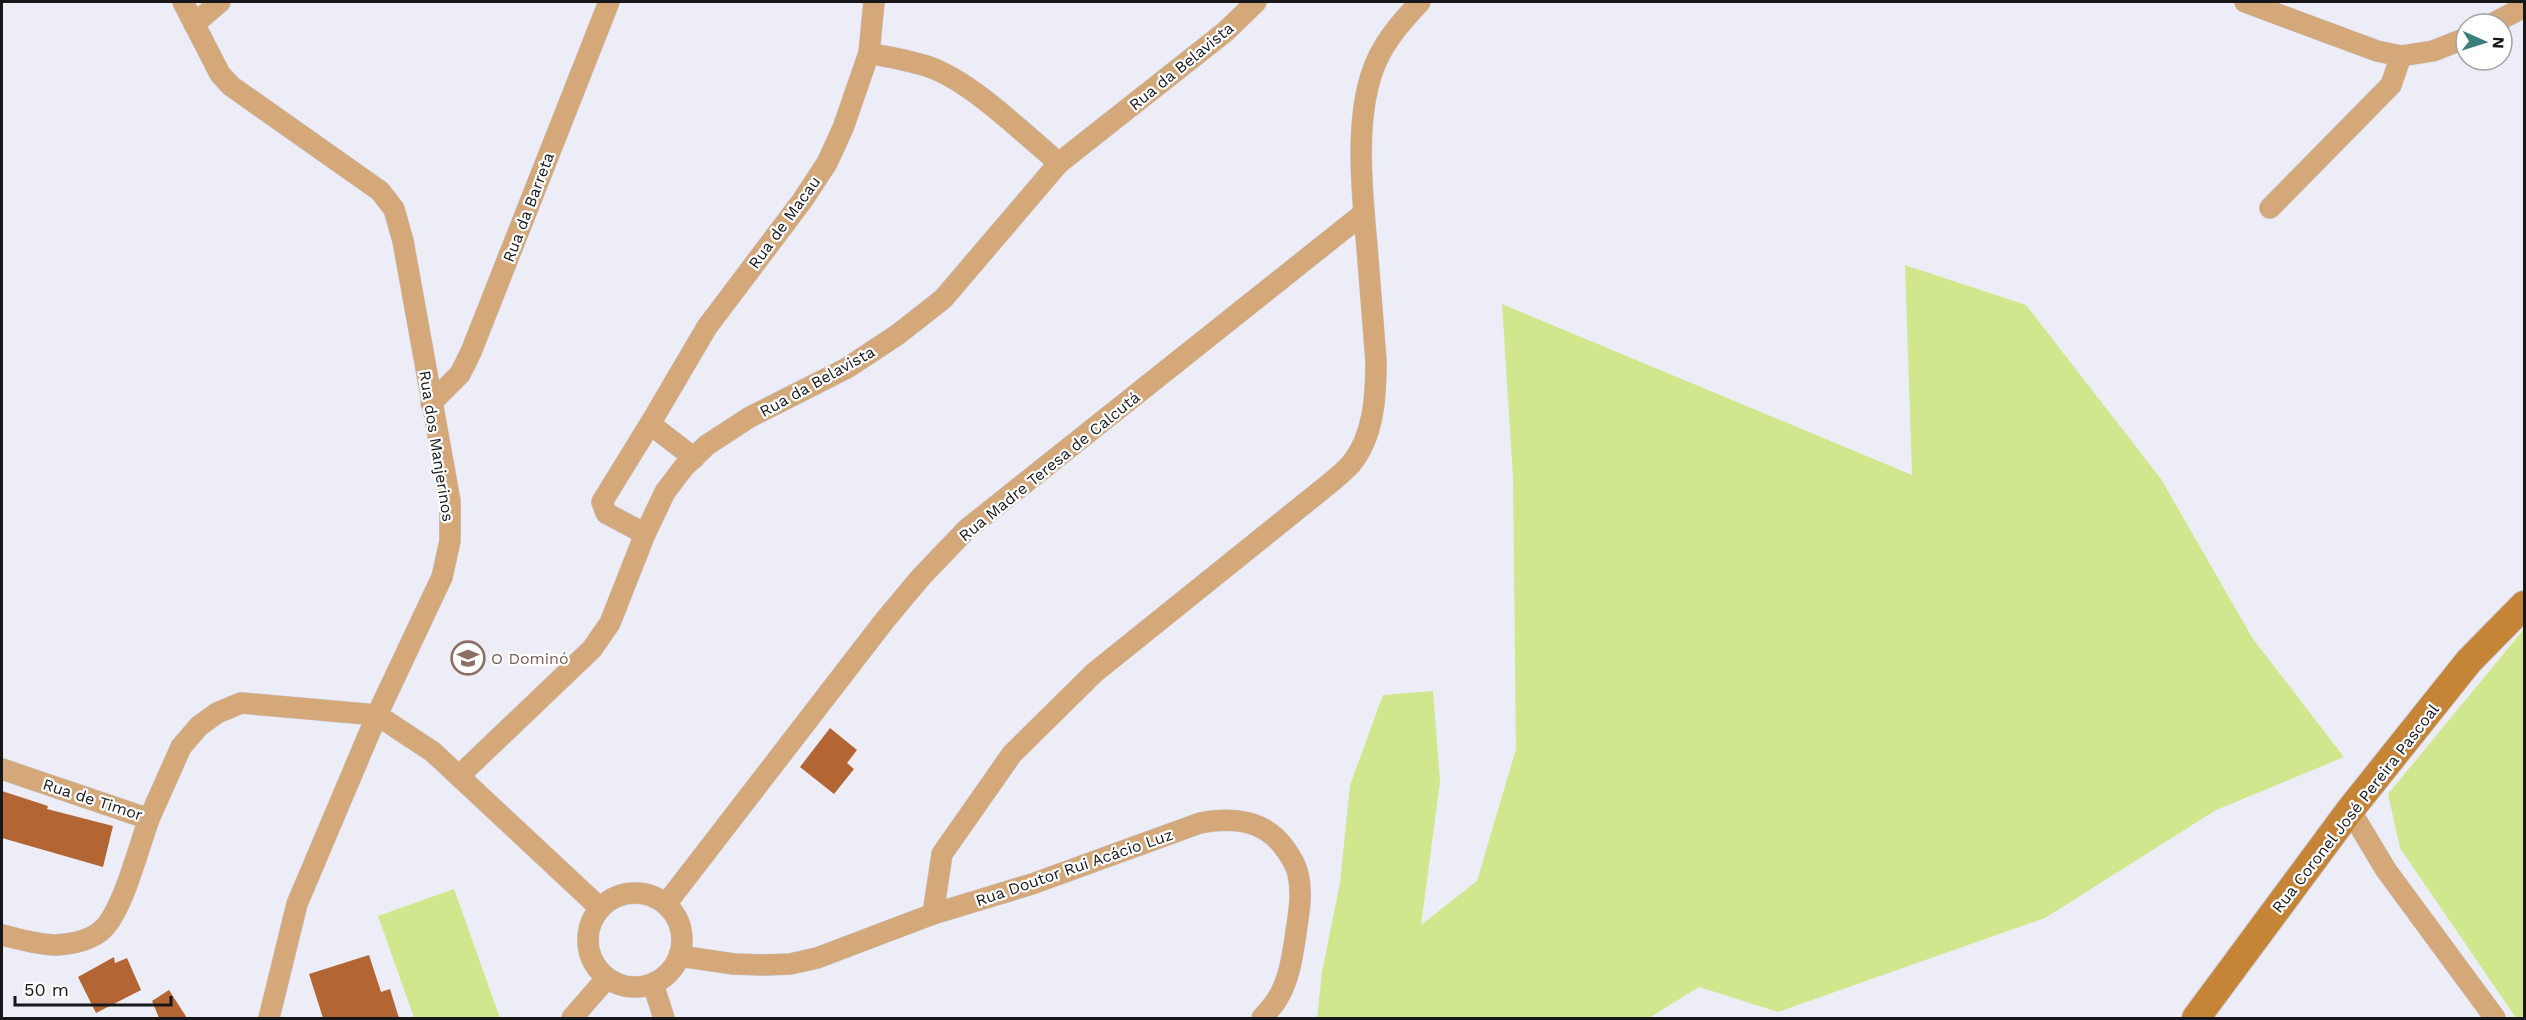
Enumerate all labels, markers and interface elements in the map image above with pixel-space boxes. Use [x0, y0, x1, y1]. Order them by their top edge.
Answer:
north arrow [2454, 12, 2514, 72]
street label: Rua da Belavista [1125, 18, 1237, 114]
text: N [2489, 36, 2508, 49]
street label: Rua da Barreta [499, 150, 558, 265]
street label: Rua de Macau [744, 172, 824, 272]
street label: Rua da Belavista [756, 342, 878, 421]
street label: Rua dos Manjerinos [415, 369, 458, 523]
street label: Rua Madre Teresa de Calcutá [955, 388, 1144, 545]
school or university icon: O Dominó [450, 640, 486, 676]
place label: O Dominó [491, 649, 569, 668]
street label: Rua Coronel José Pereira Pascoal [2268, 700, 2443, 917]
street label: Rua de Timor [41, 774, 146, 825]
street label: Rua Doutor Rui Acácio Luz [973, 825, 1175, 910]
scale bar [15, 969, 171, 1007]
text: 50 m [24, 979, 69, 1000]

